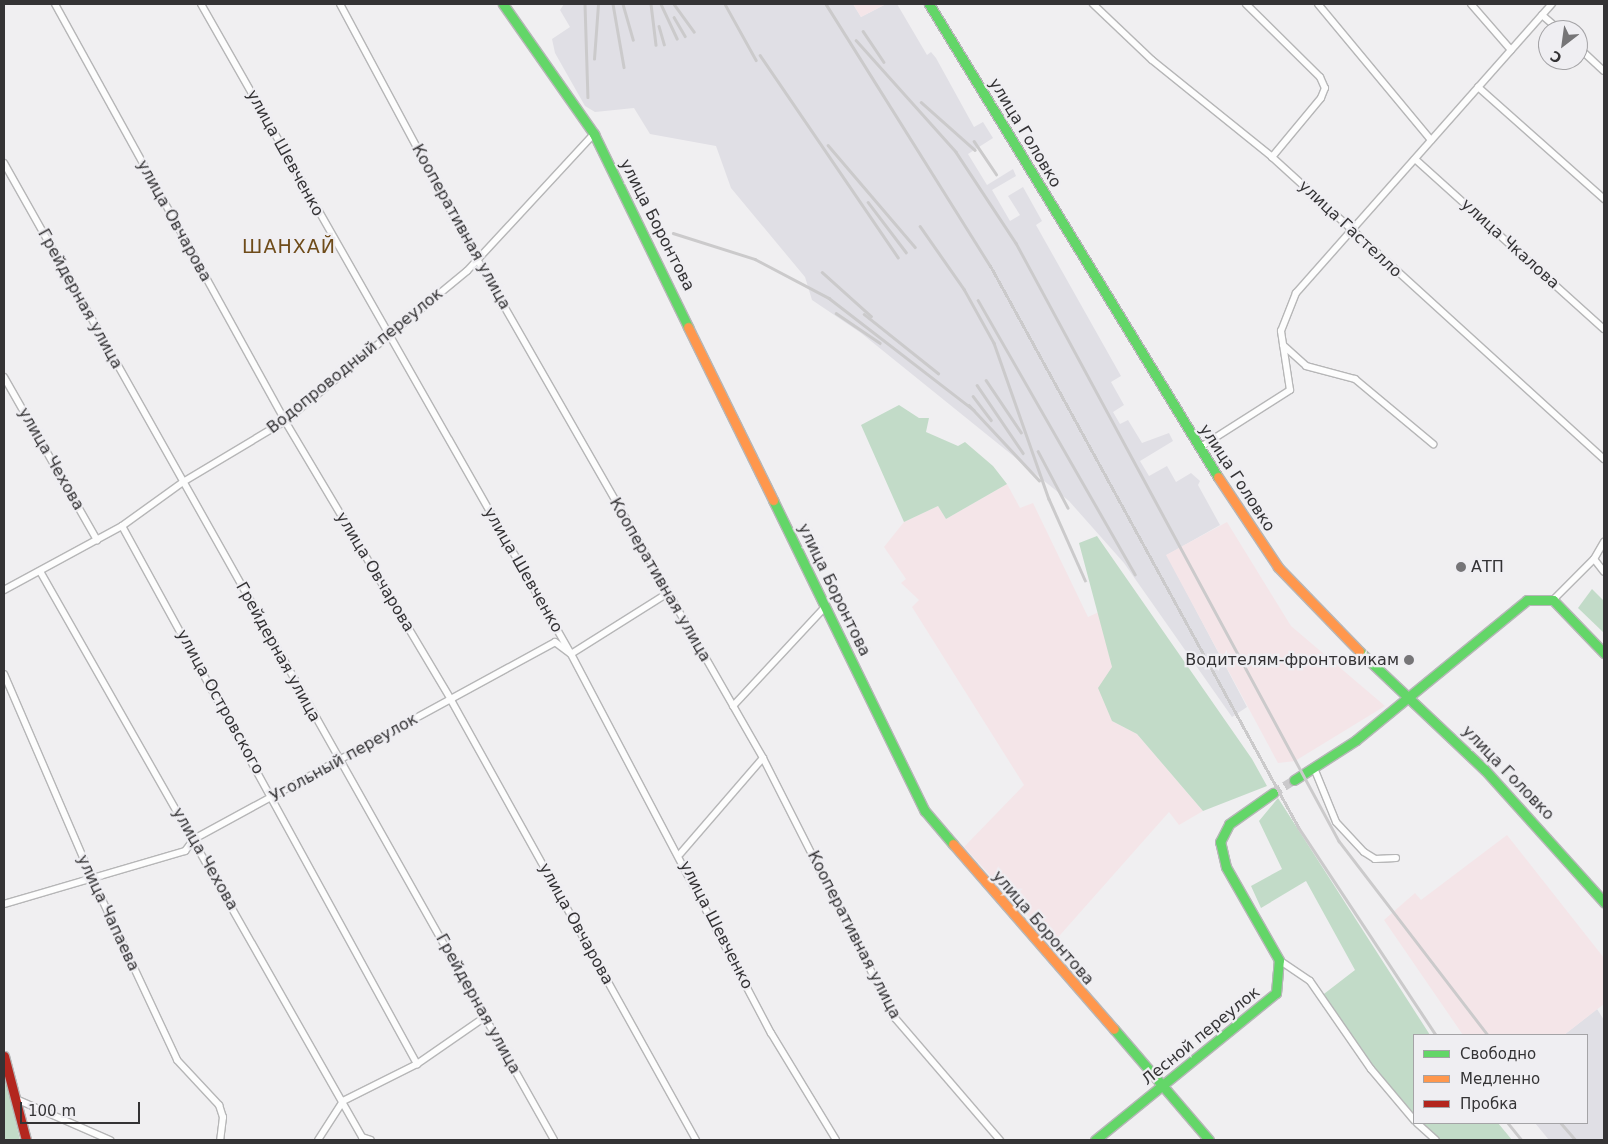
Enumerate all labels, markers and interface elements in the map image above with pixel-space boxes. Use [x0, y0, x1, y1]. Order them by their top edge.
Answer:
north arrow [1538, 20, 1588, 70]
text: С [1548, 48, 1564, 67]
street label: улица Головко [985, 75, 1065, 191]
street label: улица Шевченко [242, 86, 328, 220]
street label: Кооперативная улица [407, 141, 515, 313]
street label: улица Боронтова [615, 156, 699, 294]
street label: улица Овчарова [133, 157, 215, 285]
street label: улица Гастелло [1295, 176, 1405, 282]
street label: улица Чкалова [1457, 195, 1563, 293]
street label: Грейдерная улица [34, 226, 126, 372]
district label: ШАНХАЙ [241, 236, 337, 258]
street label: Водопроводный переулок [263, 284, 447, 438]
street label: улица Чехова [14, 404, 88, 514]
street label: улица Головко [1195, 421, 1279, 535]
street label: Кооперативная улица [605, 495, 715, 665]
street label: улица Шевченко [479, 504, 567, 636]
street label: улица Овчарова [332, 509, 418, 635]
street label: улица Боронтова [794, 520, 874, 660]
place label: АТП [1471, 557, 1504, 577]
marker: АТП [1455, 561, 1467, 573]
street label: Грейдерная улица [232, 579, 324, 725]
street label: улица Островского [172, 626, 268, 778]
place label: Водителям-фронтовикам [1185, 650, 1399, 670]
marker: Водителям-фронтовикам [1403, 654, 1415, 666]
street label: Угольный переулок [267, 709, 421, 807]
street label: улица Головко [1458, 722, 1558, 824]
street label: улица Чехова [168, 804, 242, 914]
street label: Кооперативная улица [803, 848, 905, 1022]
street label: улица Чапаева [73, 852, 143, 974]
street label: улица Шевченко [675, 858, 757, 992]
street label: улица Овчарова [535, 860, 617, 988]
street label: улица Боронтова [988, 867, 1098, 989]
street label: Грейдерная улица [432, 931, 524, 1077]
street label: Лесной переулок [1138, 983, 1264, 1089]
legend [1413, 1034, 1588, 1124]
text: Свободно [1460, 1045, 1536, 1063]
text: Медленно [1460, 1070, 1540, 1088]
scale bar [22, 1092, 142, 1124]
text: Пробка [1460, 1095, 1517, 1113]
text: 100 m [28, 1102, 76, 1120]

